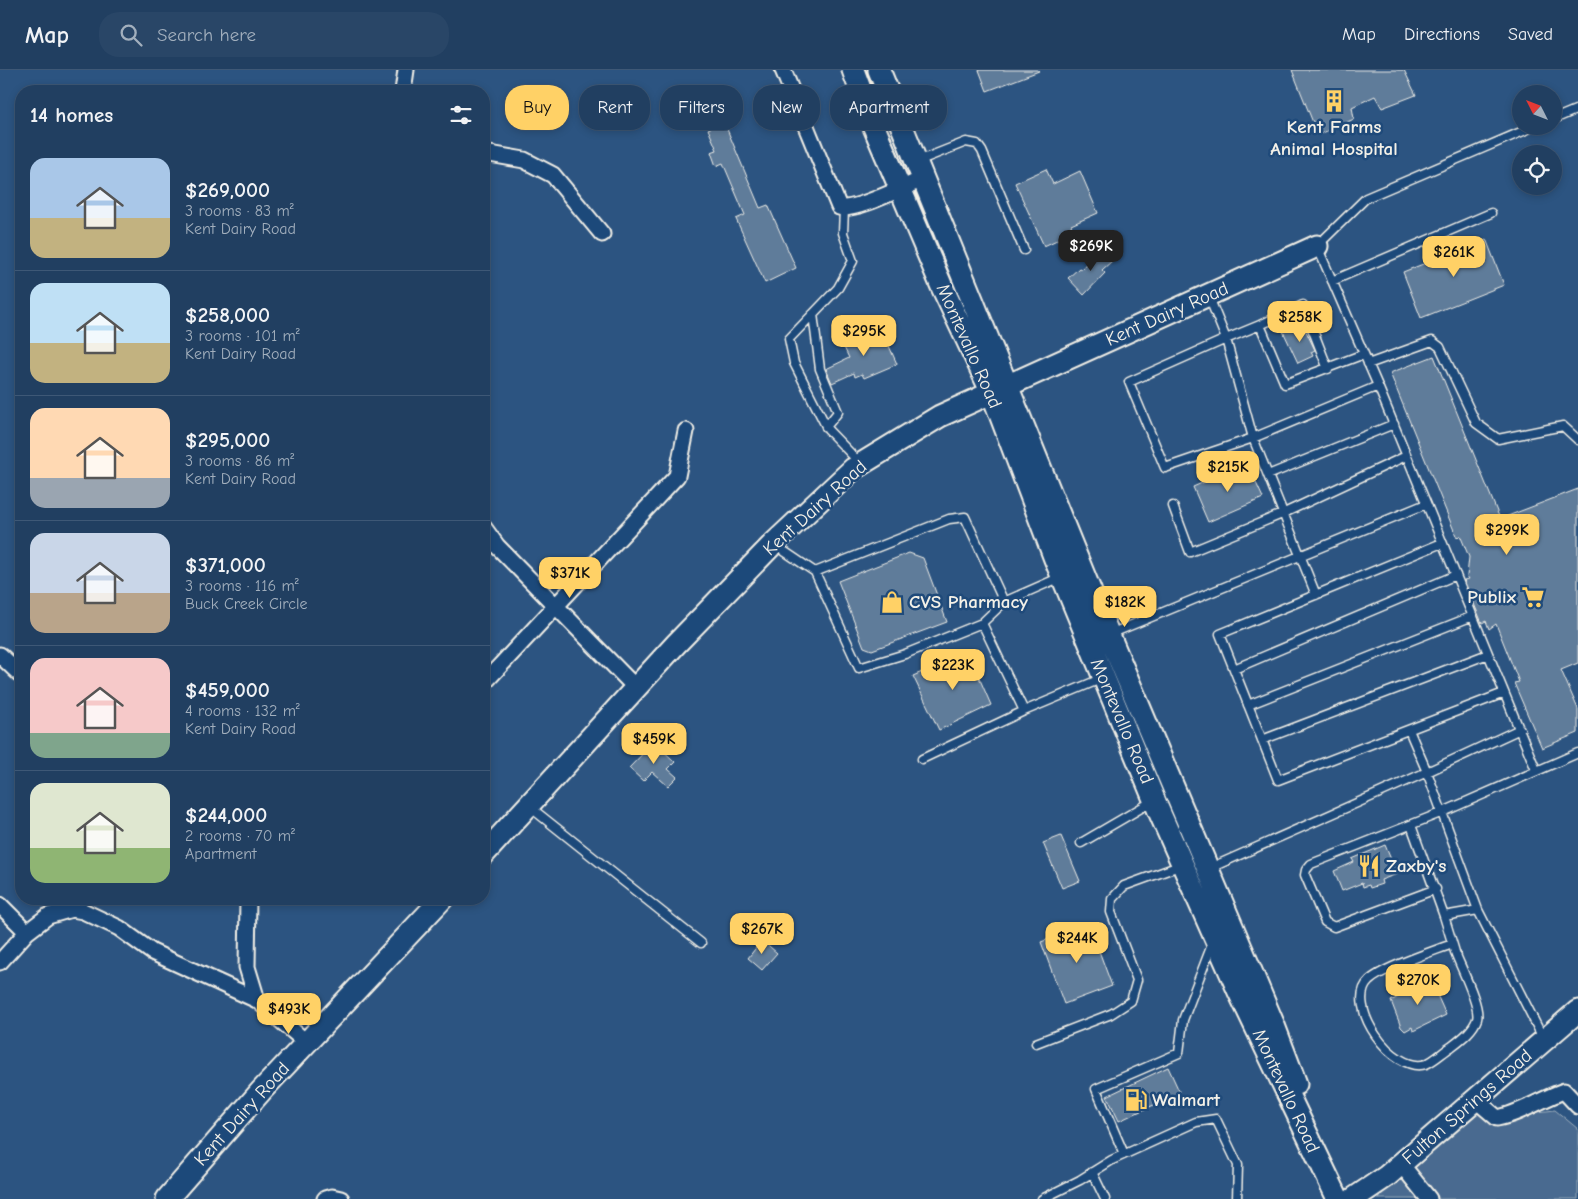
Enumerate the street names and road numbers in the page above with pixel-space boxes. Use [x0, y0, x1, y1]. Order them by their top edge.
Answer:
street label: Kent Dairy Road [1102, 277, 1232, 351]
street label: Montevallo Road [932, 280, 1006, 412]
street label: Kent Dairy Road [759, 456, 871, 560]
street label: Montevallo Road [1086, 655, 1158, 787]
street label: Montevallo Road [1248, 1026, 1324, 1156]
street label: Fulton Springs Road [1398, 1045, 1536, 1169]
street label: Kent Dairy Road [190, 1058, 294, 1170]

